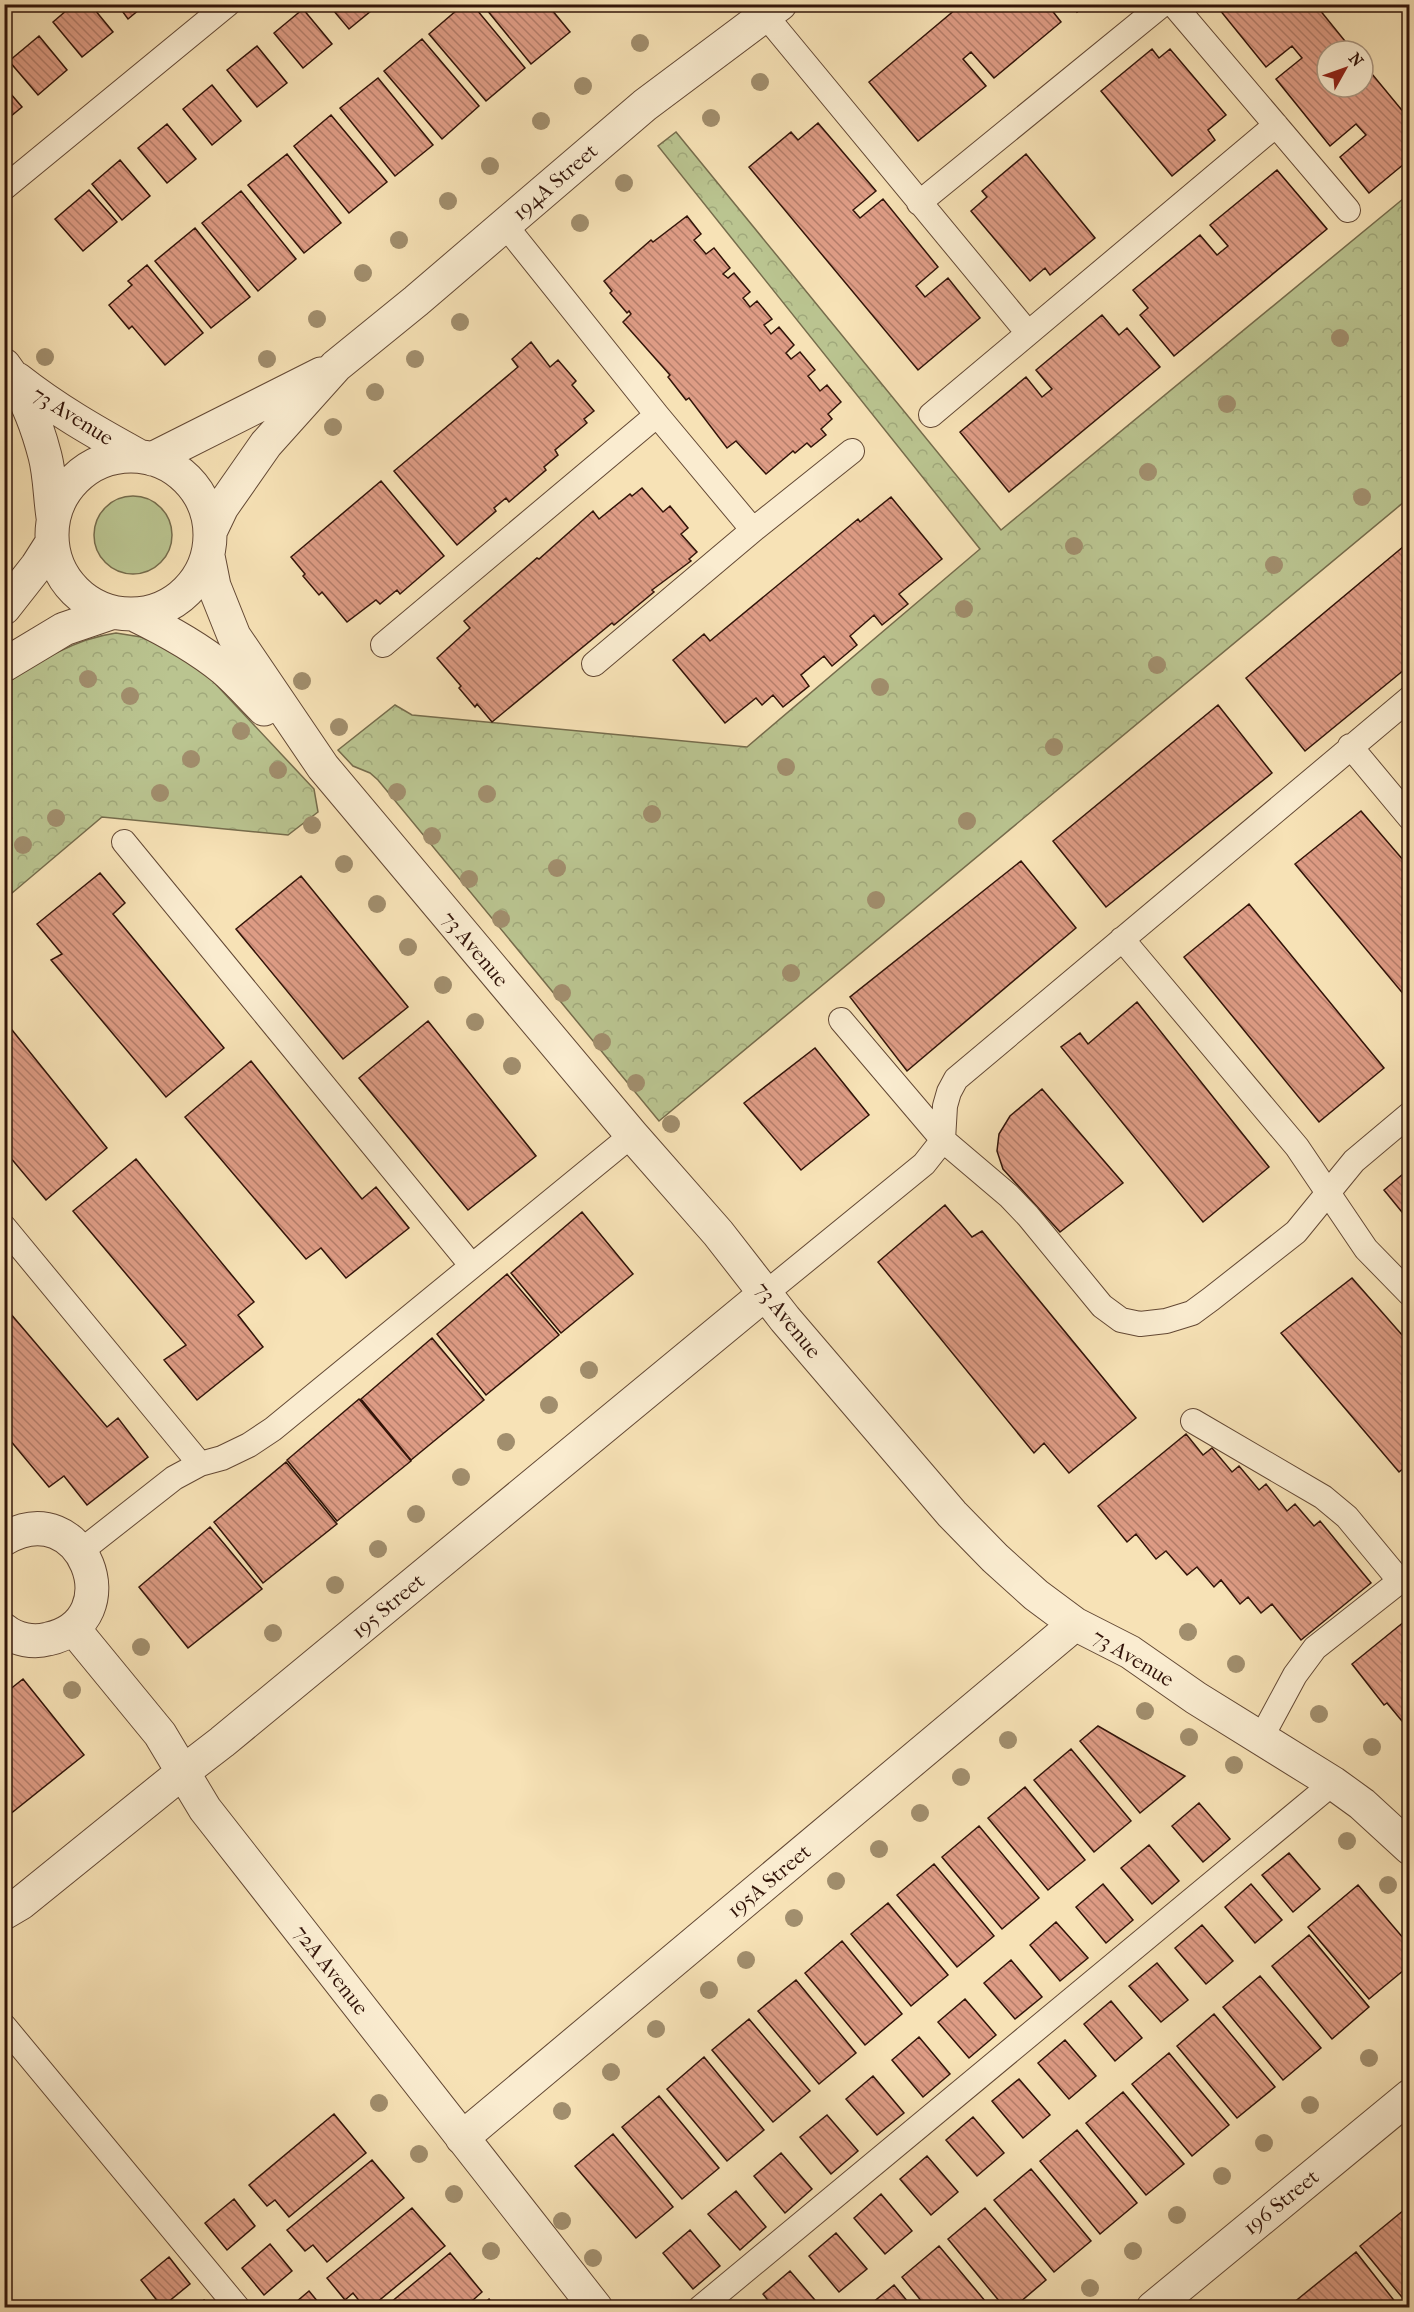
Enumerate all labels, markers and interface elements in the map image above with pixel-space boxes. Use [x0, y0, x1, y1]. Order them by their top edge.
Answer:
north arrow [1315, 39, 1375, 99]
text: N [1345, 49, 1368, 71]
street label: 194A Street [508, 138, 603, 225]
street label: 73 Avenue [28, 382, 118, 450]
street label: 73 Avenue [437, 906, 513, 992]
street label: 73 Avenue [750, 1277, 826, 1363]
street label: 195 Street [347, 1568, 430, 1643]
street label: 73 Avenue [1088, 1624, 1178, 1692]
street label: 195A Street [723, 1839, 816, 1923]
street label: 72A Avenue [289, 1921, 373, 2019]
street label: 196 Street [1239, 2164, 1324, 2240]

